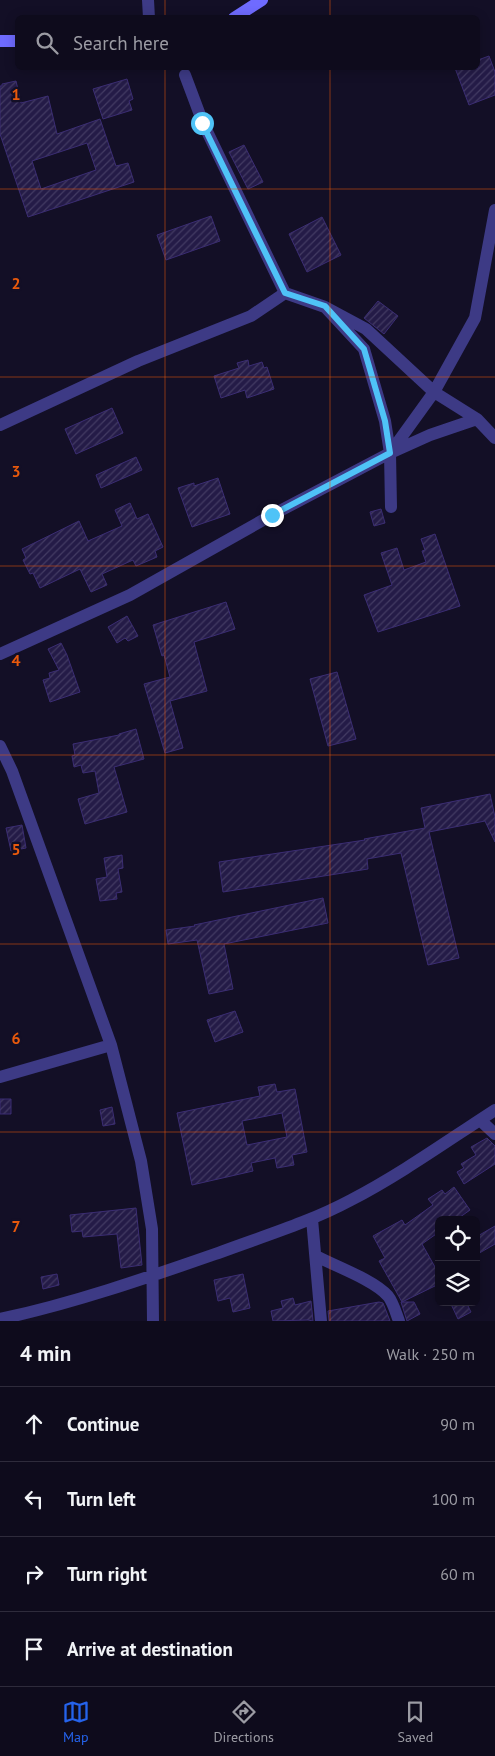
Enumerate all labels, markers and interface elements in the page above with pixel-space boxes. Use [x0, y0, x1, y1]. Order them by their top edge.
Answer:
search box [15, 15, 480, 70]
icon: search [33, 29, 61, 57]
text: Search here [73, 31, 169, 55]
text: 1 [11, 84, 21, 104]
route start [191, 112, 214, 135]
text: 2 [11, 273, 21, 293]
text: 3 [11, 461, 21, 481]
route end [261, 504, 284, 527]
text: 4 [11, 650, 21, 670]
text: 5 [11, 839, 21, 859]
text: 6 [11, 1028, 21, 1048]
text: 7 [11, 1216, 21, 1236]
map controls [435, 1216, 480, 1306]
button: locate [435, 1216, 480, 1261]
button: layers [435, 1261, 480, 1306]
text: 4 min [20, 1340, 71, 1367]
text: Walk · 250 m [386, 1344, 475, 1364]
icon: ahead [20, 1410, 48, 1438]
text: Continue [67, 1412, 139, 1436]
text: 90 m [440, 1414, 475, 1434]
icon: left [20, 1485, 48, 1513]
text: Turn left [67, 1487, 136, 1511]
text: 100 m [432, 1489, 475, 1509]
icon: right [20, 1560, 48, 1588]
text: Turn right [67, 1562, 147, 1586]
text: 60 m [440, 1564, 475, 1584]
icon: arrive [20, 1635, 48, 1663]
text: Arrive at destination [67, 1637, 233, 1661]
tab: Map [62, 1698, 90, 1746]
tab: Directions [213, 1698, 274, 1746]
tab: Saved [398, 1698, 433, 1746]

